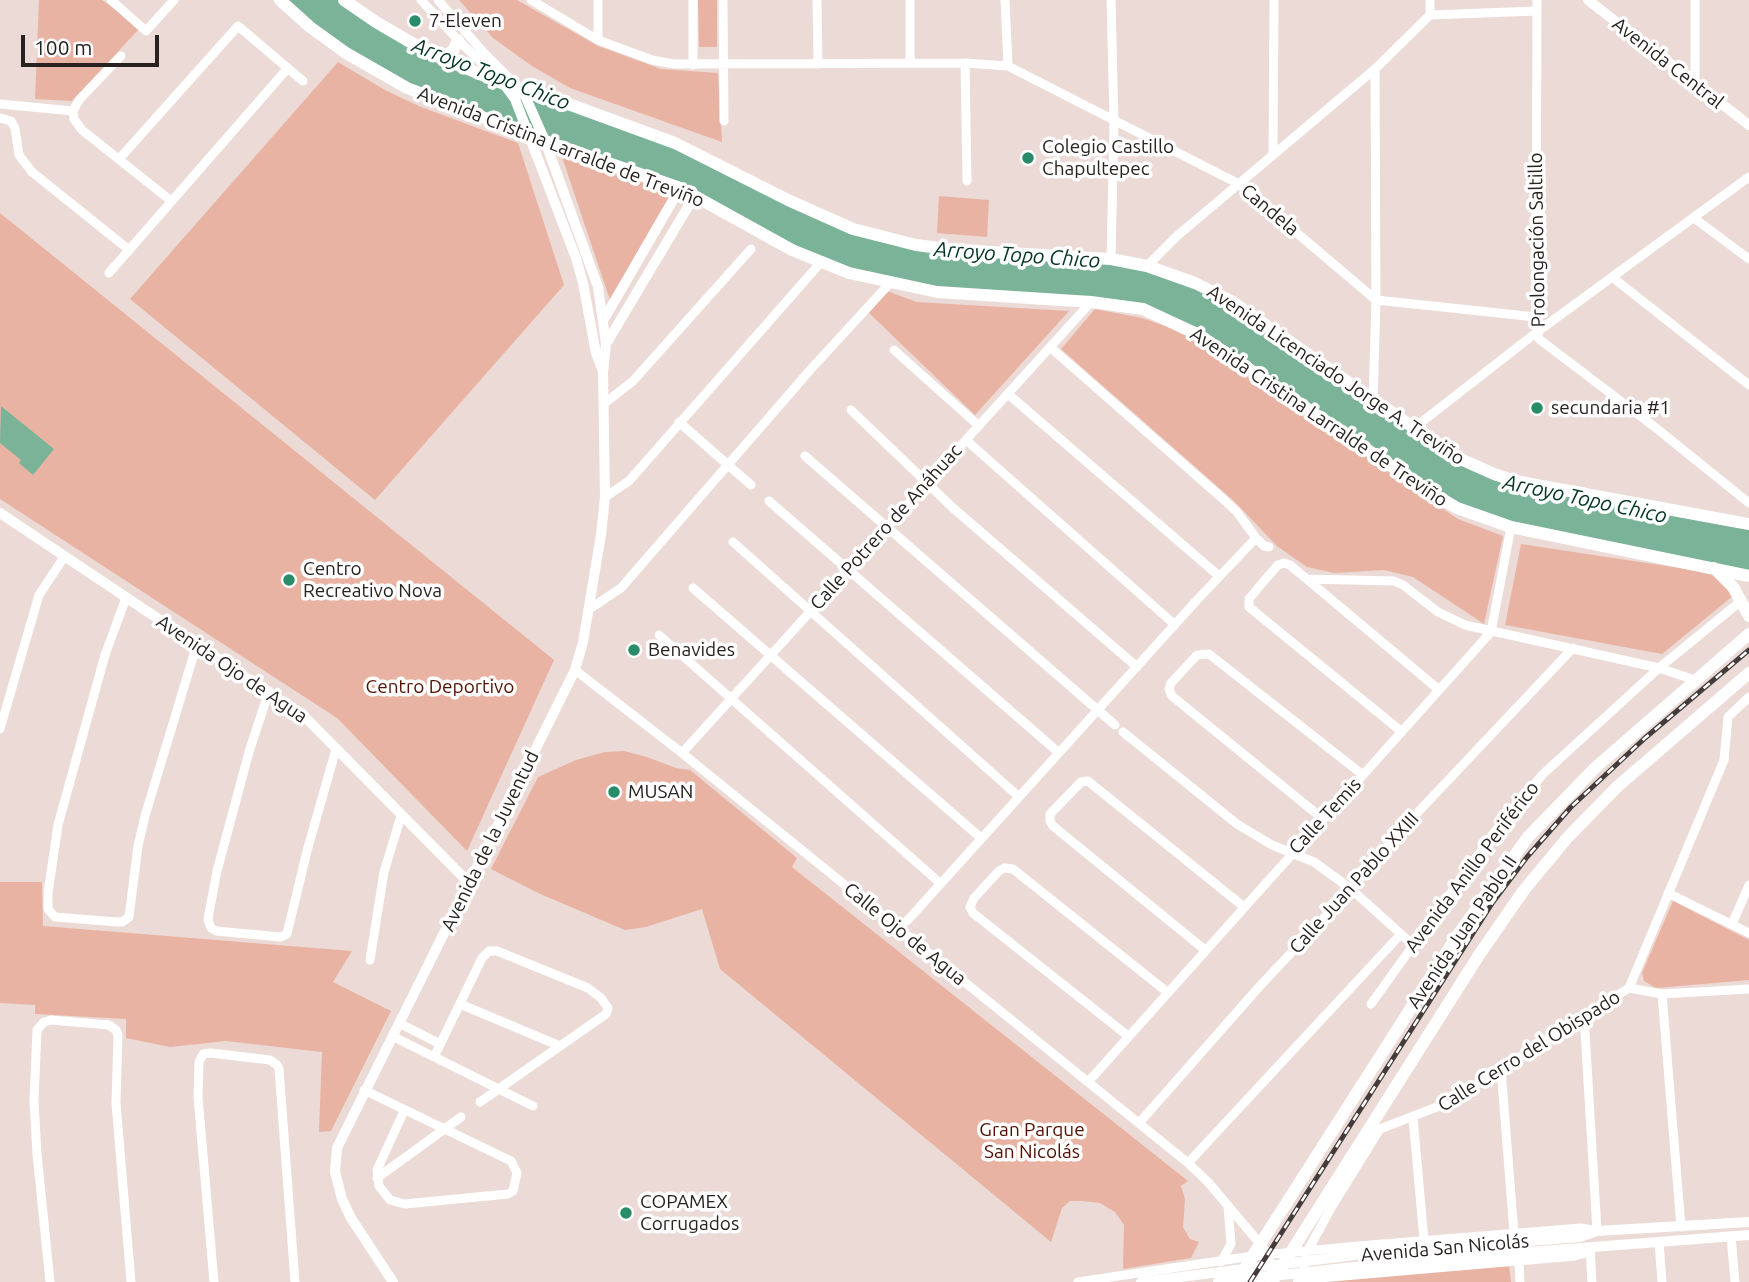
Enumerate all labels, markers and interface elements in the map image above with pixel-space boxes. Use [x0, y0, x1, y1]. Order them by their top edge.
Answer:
place label: 7-Eleven [429, 10, 502, 32]
street label: Avenida Central [1608, 12, 1728, 114]
marker: 7-Eleven [407, 13, 423, 29]
scale bar [24, 21, 163, 65]
water label: Arroyo Topo Chico [409, 32, 573, 116]
text: 100 m [34, 35, 92, 59]
street label: Avenida Cristina Larralde de Treviño [414, 82, 708, 212]
place label: Colegio Castillo Chapultepec [1042, 136, 1174, 180]
marker: Colegio Castillo Chapultepec [1020, 150, 1036, 166]
street label: Prolongación Saltillo [1524, 152, 1550, 328]
street label: Candela [1236, 179, 1304, 241]
water label: Arroyo Topo Chico [933, 237, 1101, 273]
street label: Avenida Licenciado Jorge A. Treviño [1203, 280, 1469, 470]
street label: Avenida Cristina Larralde de Treviño [1186, 322, 1452, 512]
place label: secundaria #1 [1551, 397, 1670, 419]
marker: secundaria #1 [1529, 400, 1545, 416]
street label: Calle Potrero de Anáhuac [805, 439, 967, 615]
water label: Arroyo Topo Chico [1501, 469, 1669, 529]
place label: Centro Recreativo Nova [303, 558, 442, 602]
marker: Centro Recreativo Nova [281, 572, 297, 588]
street label: Avenida Ojo de Agua [152, 610, 312, 728]
place label: Benavides [648, 639, 735, 661]
marker: Benavides [626, 642, 642, 658]
park label: Centro Deportivo [366, 676, 514, 698]
street label: Avenida de la Juventud [436, 747, 544, 935]
street label: Calle Temis [1284, 773, 1366, 859]
street label: Avenida Anillo Periférico [1400, 777, 1544, 957]
place label: MUSAN [628, 781, 693, 803]
marker: MUSAN [606, 784, 622, 800]
street label: Calle Juan Pablo XXIII [1285, 808, 1423, 958]
street label: Avenida Juan Pablo II [1402, 851, 1522, 1013]
street label: Calle Ojo de Agua [839, 878, 971, 990]
street label: Calle Cerro del Obispado [1434, 985, 1624, 1117]
park label: Gran Parque San Nicolás [979, 1119, 1085, 1163]
place label: COPAMEX Corrugados [640, 1191, 739, 1235]
marker: COPAMEX Corrugados [618, 1205, 634, 1221]
street label: Avenida San Nicolás [1360, 1229, 1530, 1267]

